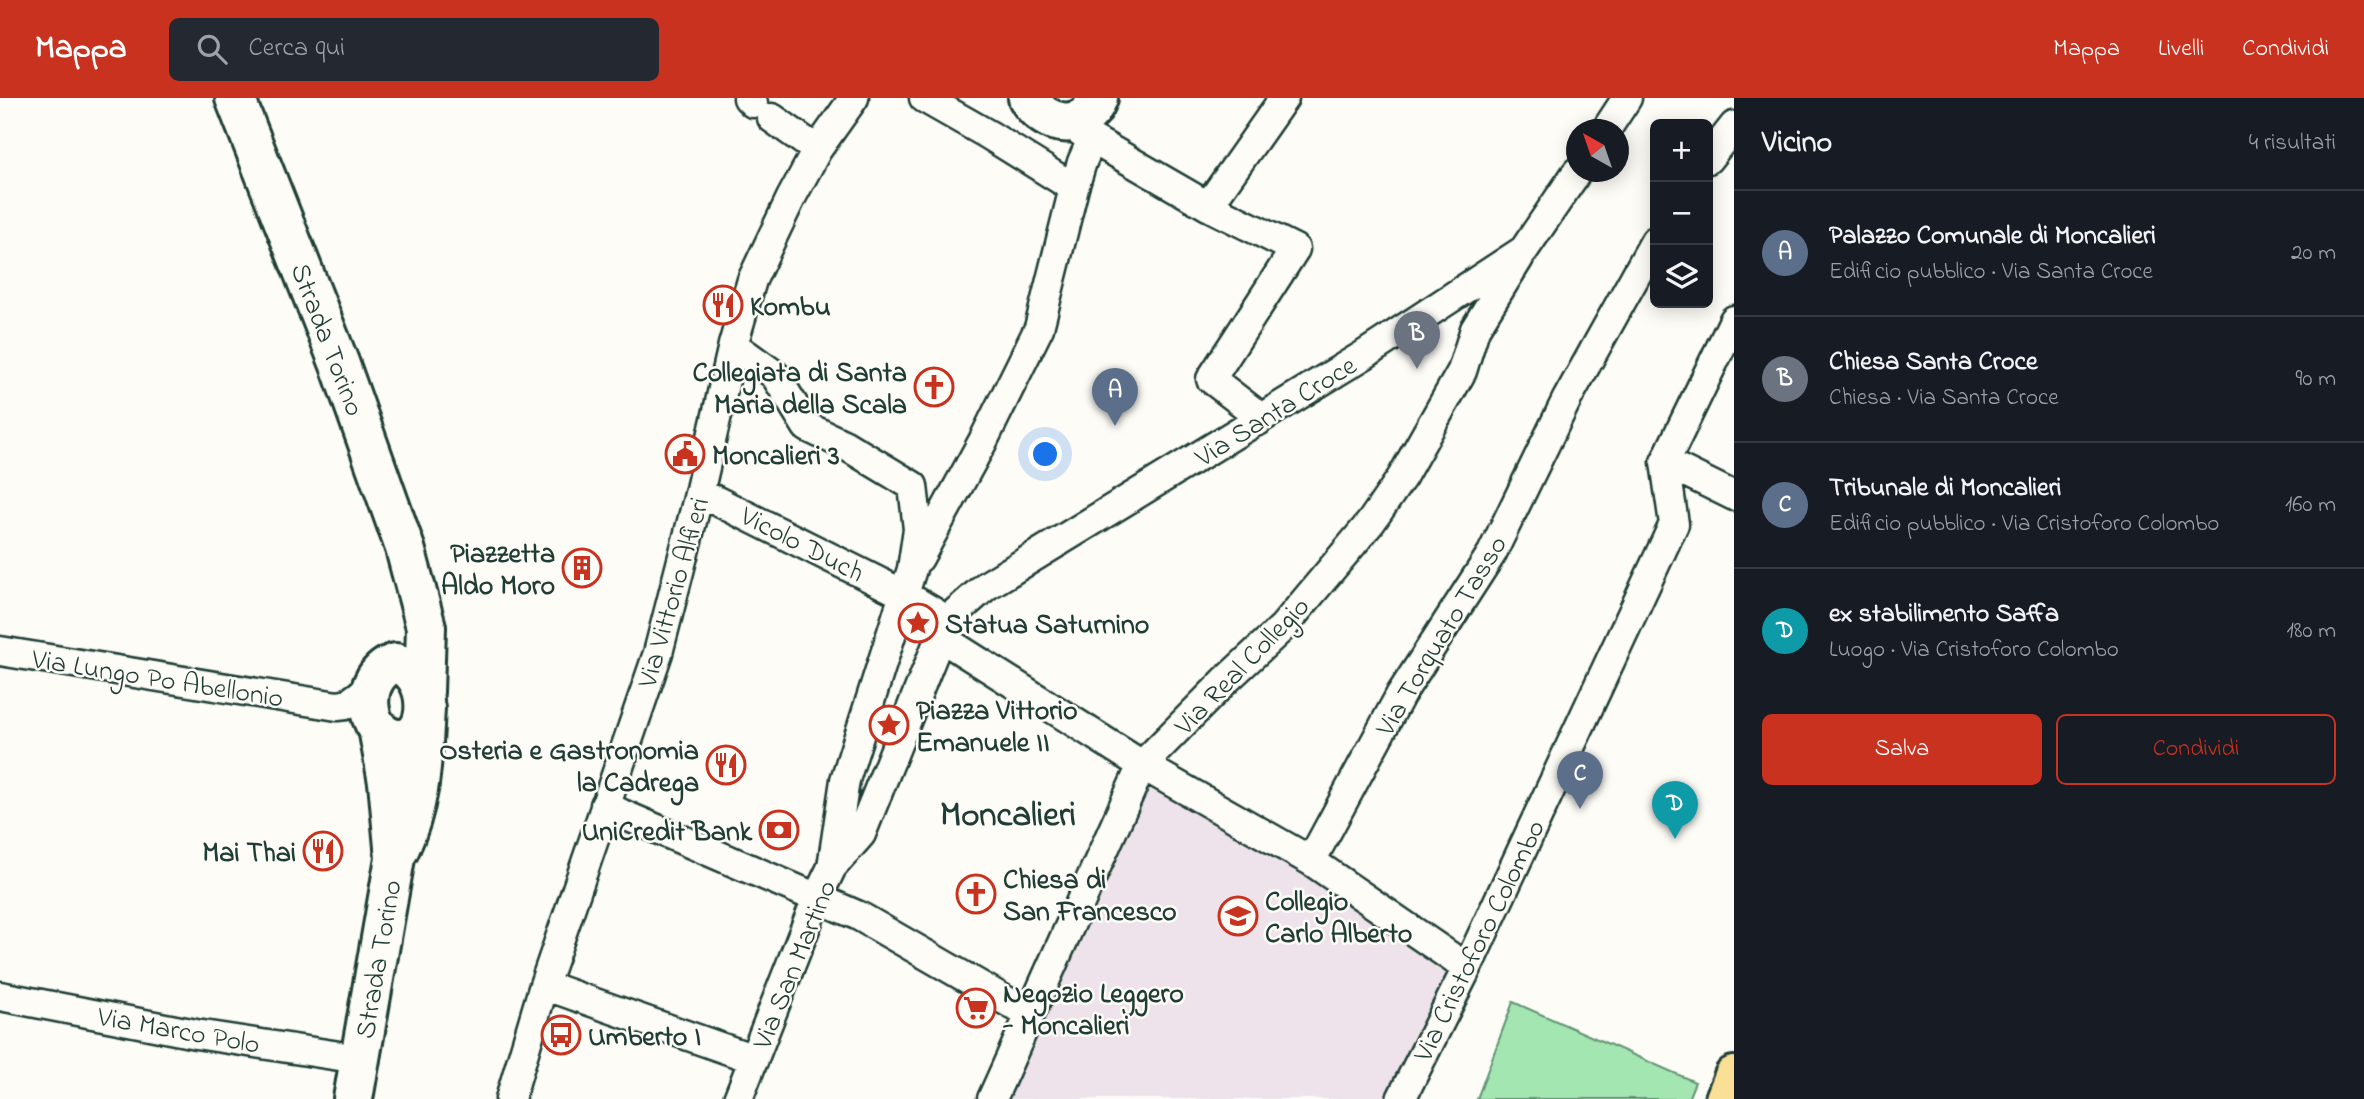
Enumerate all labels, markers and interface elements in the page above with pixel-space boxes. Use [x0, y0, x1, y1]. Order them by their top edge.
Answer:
search box [169, 18, 659, 81]
text: Mappa [35, 25, 127, 73]
icon: search [193, 30, 231, 68]
text: Cerca qui [249, 30, 345, 68]
text: Mappa [2053, 32, 2120, 67]
text: Livelli [2158, 32, 2204, 67]
text: Condividi [2242, 32, 2329, 67]
north arrow [1566, 119, 1629, 182]
map controls [1650, 119, 1713, 308]
button: + [1650, 119, 1713, 182]
text: Vicino [1762, 122, 1832, 166]
text: 4 risultati [2249, 127, 2336, 160]
button: − [1650, 182, 1713, 245]
text: Palazzo Comunale di Moncalieri [1829, 218, 2156, 256]
text: A [1778, 237, 1792, 270]
text: 20 m [2291, 237, 2336, 270]
button: layers [1650, 245, 1713, 308]
text: Edificio pubblico · Via Santa Croce [1829, 256, 2153, 289]
street label: Strada Torino [278, 258, 374, 423]
restaurant icon: Kombu [702, 284, 744, 326]
place label: Kombu [750, 288, 831, 329]
pin: B [1394, 311, 1440, 369]
text: Chiesa Santa Croce [1829, 344, 2038, 382]
street label: Via Santa Croce [1187, 347, 1366, 480]
place label: Collegiata di Santa Maria della Scala [692, 354, 907, 427]
text: B [1777, 363, 1793, 396]
text: 90 m [2296, 363, 2336, 396]
church icon: Collegiata di Santa Maria della Scala [913, 366, 955, 408]
pin: A [1092, 368, 1138, 426]
text: Chiesa · Via Santa Croce [1829, 382, 2058, 415]
public building icon: Moncalieri 3 [664, 433, 706, 475]
place label: Moncalieri 3 [712, 437, 840, 478]
your location [1028, 437, 1062, 471]
text: Tribunale di Moncalieri [1829, 470, 2061, 508]
text: C [1779, 489, 1791, 522]
text: 160 m [2285, 489, 2336, 522]
street label: Via Vittorio Alfieri [628, 493, 722, 694]
street label: Vicolo Duch [731, 497, 871, 595]
text: Edificio pubblico · Via Cristoforo Colombo [1829, 508, 2219, 541]
street label: Via Torquato Tasso [1366, 529, 1519, 746]
place label: Piazzetta Aldo Moro [441, 535, 555, 608]
building icon: Piazzetta Aldo Moro [561, 547, 603, 589]
street label: Via Real Collegio [1166, 589, 1321, 747]
text: ex stabilimento Saffa [1829, 596, 2059, 634]
place icon: Statua Saturnino [897, 602, 939, 644]
place label: Statua Saturnino [945, 606, 1149, 647]
text: D [1777, 615, 1793, 648]
text: 180 m [2287, 615, 2336, 648]
text: Luogo · Via Cristoforo Colombo [1829, 634, 2119, 667]
street label: Via Lungo Po Abellonio [28, 640, 286, 721]
place label: Piazza Vittorio Emanuele II [916, 692, 1078, 765]
place icon: Piazza Vittorio Emanuele II [868, 704, 910, 746]
button: Salva [1762, 714, 2042, 785]
button: Condividi [2056, 714, 2336, 785]
place label: Osteria e Gastronomia la Cadrega [439, 732, 699, 806]
restaurant icon: Osteria e Gastronomia la Cadrega [705, 744, 747, 786]
pin: C [1557, 751, 1603, 809]
pin: D [1652, 781, 1698, 839]
district label: Moncalieri [940, 791, 1076, 842]
bank icon: UniCredit Bank [758, 809, 800, 851]
place label: UniCredit Bank [582, 813, 753, 854]
street label: Via Cristoforo Colombo [1404, 814, 1558, 1070]
restaurant icon: Mai Thai [302, 830, 344, 872]
place label: Mai Thai [202, 834, 296, 875]
place label: Chiesa di San Francesco [1003, 861, 1177, 934]
church icon: Chiesa di San Francesco [955, 873, 997, 915]
street label: Via San Martino [743, 875, 849, 1057]
street label: Strada Torino [346, 877, 415, 1042]
place label: Collegio Carlo Alberto [1265, 883, 1412, 956]
school or university icon: Collegio Carlo Alberto [1217, 895, 1259, 937]
place label: Negozio Leggero - Moncalieri [1002, 975, 1184, 1048]
supermarket icon: Negozio Leggero - Moncalieri [955, 987, 997, 1029]
street label: Via Marco Polo [93, 998, 263, 1067]
bus stop icon: Umberto I [540, 1014, 582, 1056]
place label: Umberto I [588, 1018, 701, 1059]

